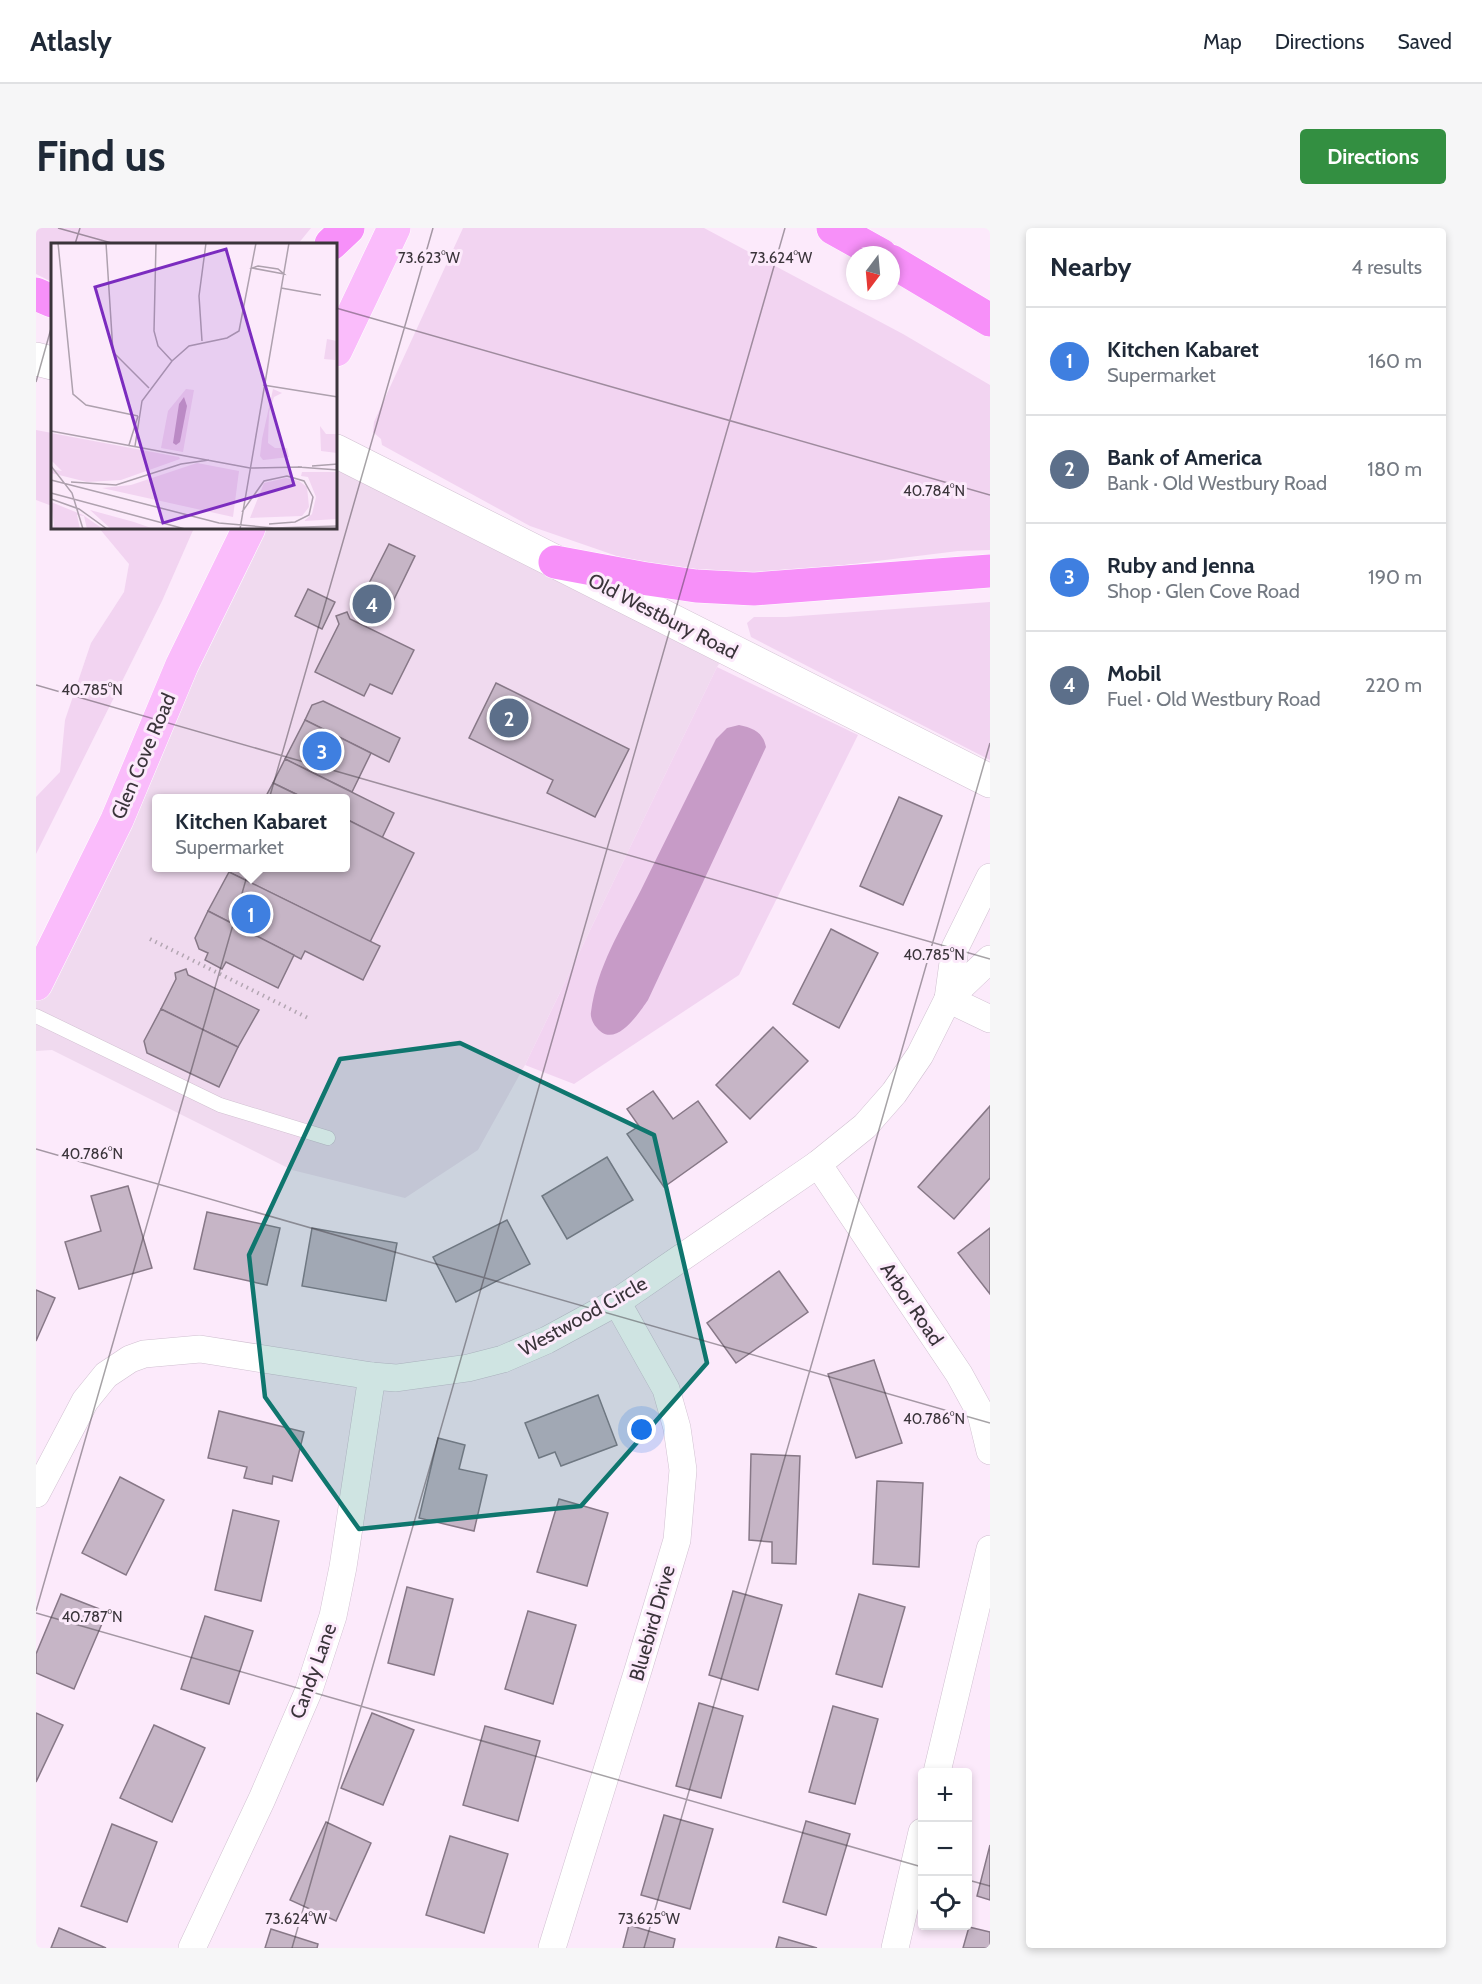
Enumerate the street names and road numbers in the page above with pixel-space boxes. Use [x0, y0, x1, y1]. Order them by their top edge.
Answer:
street label: Old Westbury Road [584, 568, 742, 664]
street label: Glen Cove Road [106, 689, 180, 823]
street label: Arbor Road [876, 1258, 948, 1350]
street label: Westwood Circle [515, 1271, 651, 1361]
street label: Bluebird Drive [624, 1562, 680, 1684]
street label: Candy Lane [285, 1620, 341, 1722]

